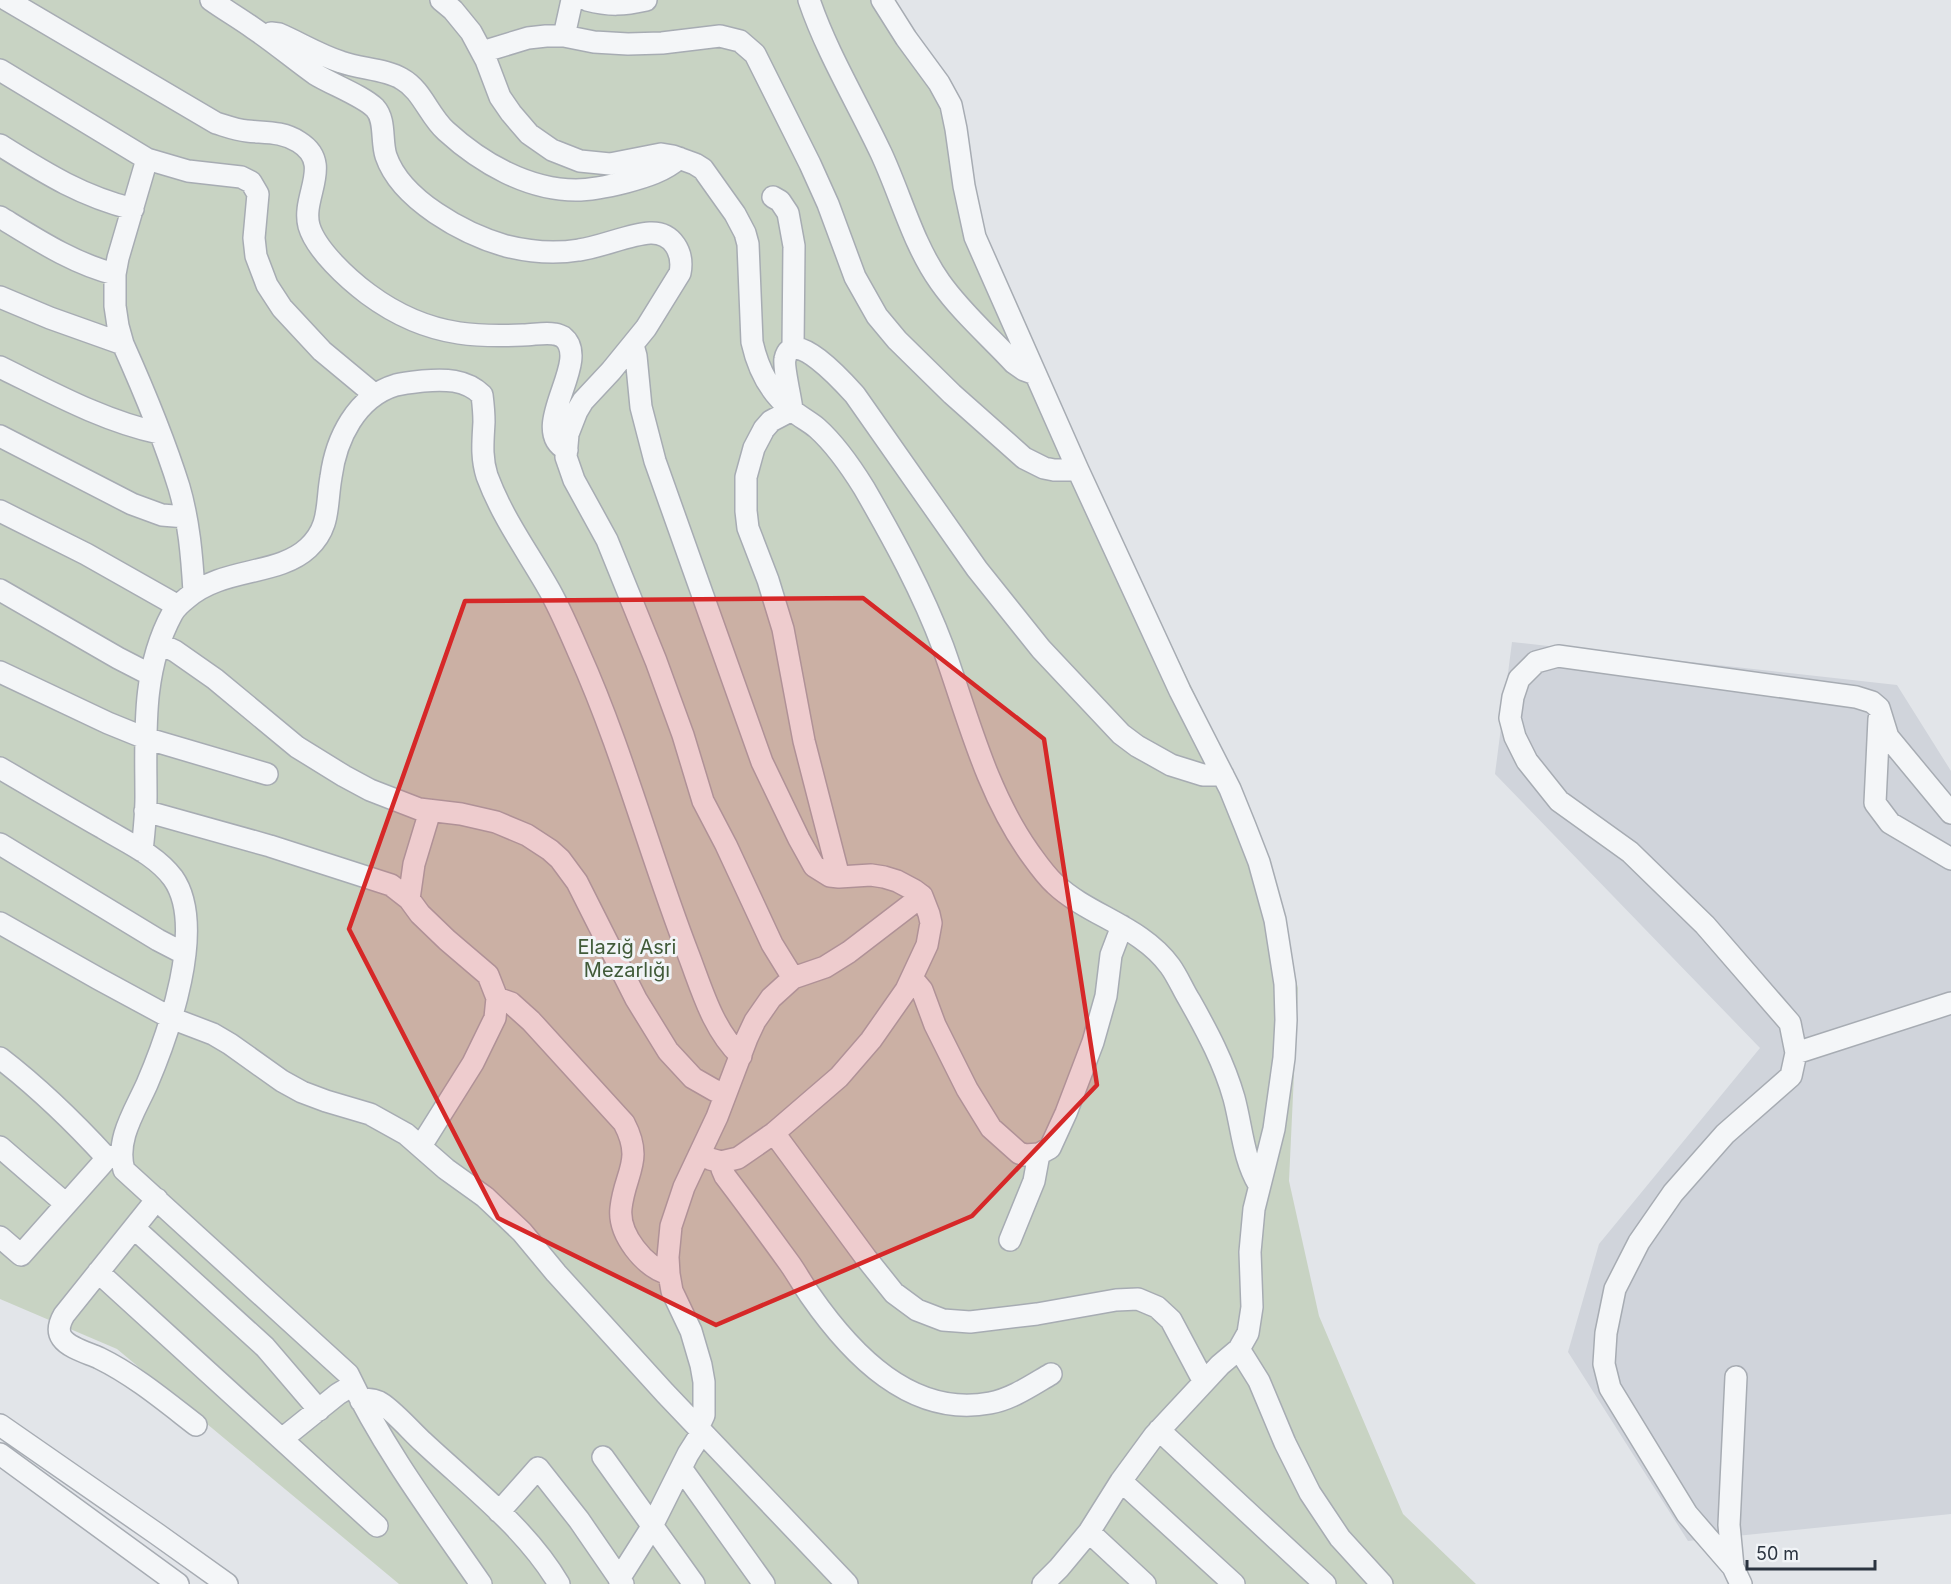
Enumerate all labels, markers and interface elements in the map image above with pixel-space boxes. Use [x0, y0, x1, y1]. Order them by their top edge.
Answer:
park label: Elazığ Asri Mezarlığı [578, 935, 676, 982]
scale bar [1747, 1533, 1874, 1571]
text: 50 m [1756, 1543, 1799, 1564]

